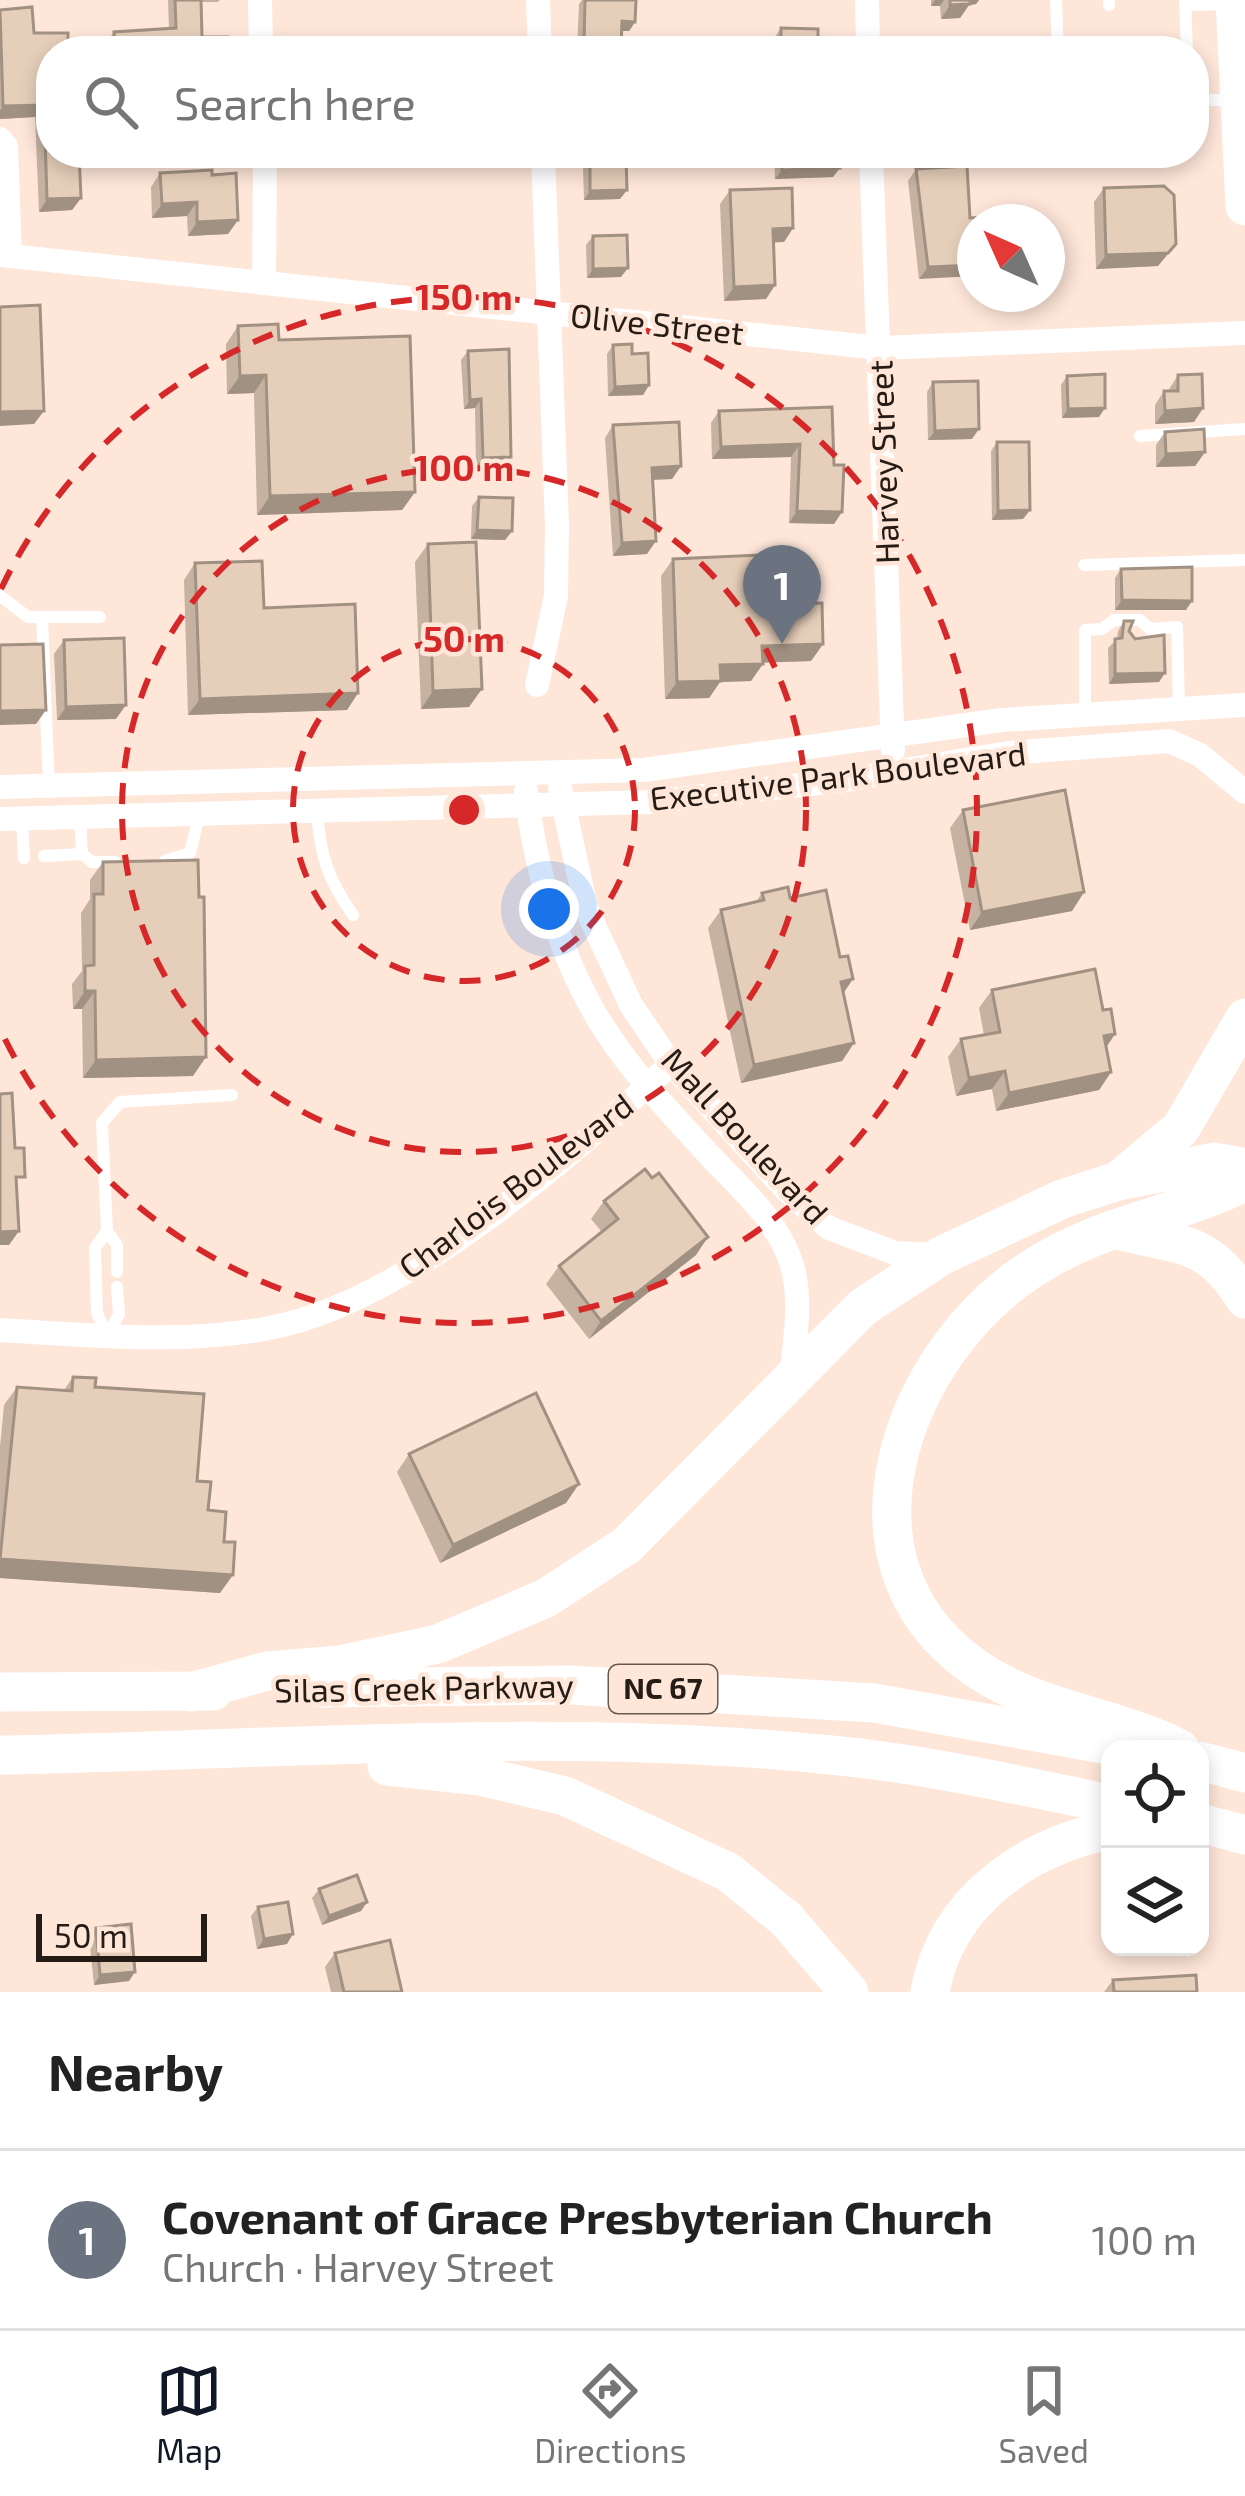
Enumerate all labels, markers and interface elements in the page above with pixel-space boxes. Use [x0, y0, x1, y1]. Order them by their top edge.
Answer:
search box [36, 36, 1209, 168]
icon: search [78, 69, 144, 135]
text: Search here [174, 75, 416, 129]
north arrow [957, 204, 1065, 312]
text: 150 m [415, 274, 513, 317]
street label: Olive Street [568, 294, 746, 352]
street label: Harvey Street [859, 359, 907, 565]
text: 100 m [414, 445, 514, 488]
pin: 1 [743, 545, 821, 644]
text: 50 m [423, 616, 505, 659]
street label: Executive Park Boulevard [648, 732, 1028, 818]
centre of rings [443, 789, 485, 831]
your location [519, 879, 579, 939]
street label: Mall Boulevard [654, 1039, 837, 1232]
street label: Charlois Boulevard [390, 1084, 640, 1286]
street label: Silas Creek Parkway [274, 1664, 574, 1710]
road number: NC 67 [609, 1665, 717, 1713]
map controls [1101, 1740, 1209, 1956]
button: locate [1101, 1740, 1209, 1848]
button: layers [1101, 1848, 1209, 1956]
scale bar [36, 1908, 207, 1961]
text: 50 m [54, 1915, 128, 1955]
text: Nearby [48, 2040, 223, 2101]
text: Covenant of Grace Presbyterian Church [162, 2189, 993, 2243]
text: 1 [79, 2216, 95, 2263]
text: 100 m [1092, 2216, 1197, 2263]
text: Church · Harvey Street [162, 2243, 554, 2290]
tab: Map [156, 2358, 222, 2470]
tab: Directions [534, 2358, 686, 2470]
tab: Saved [998, 2358, 1089, 2470]

